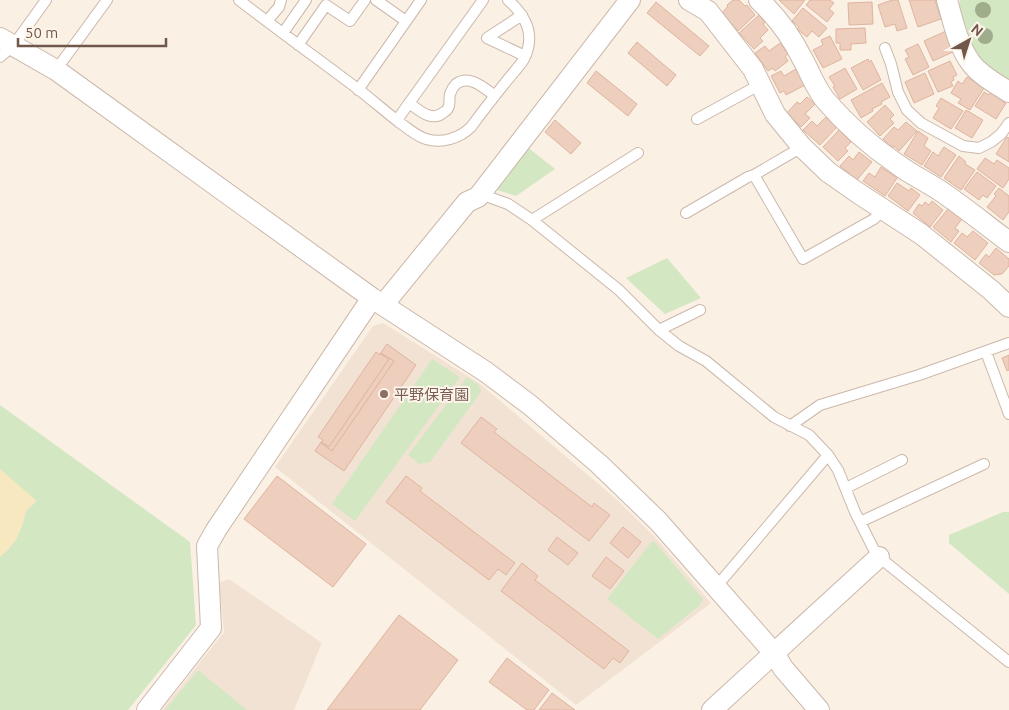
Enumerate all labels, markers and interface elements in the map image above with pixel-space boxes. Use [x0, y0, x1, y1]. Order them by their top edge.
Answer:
scale bar [18, 15, 165, 47]
north arrow [944, 15, 994, 65]
text: N [968, 20, 986, 39]
text: 50 m [25, 24, 58, 41]
place label: 平野保育園 [394, 386, 469, 403]
marker: 平野保育園 [378, 388, 390, 400]

